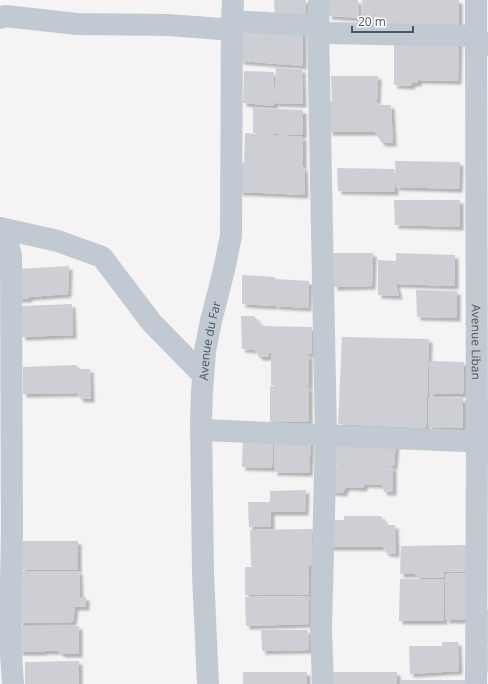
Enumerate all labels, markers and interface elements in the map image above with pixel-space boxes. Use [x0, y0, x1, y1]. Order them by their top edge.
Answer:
scale bar [352, 8, 413, 34]
text: 20 m [358, 13, 386, 30]
street label: Avenue du Far [194, 299, 224, 381]
street label: Avenue Liban [468, 304, 485, 380]

